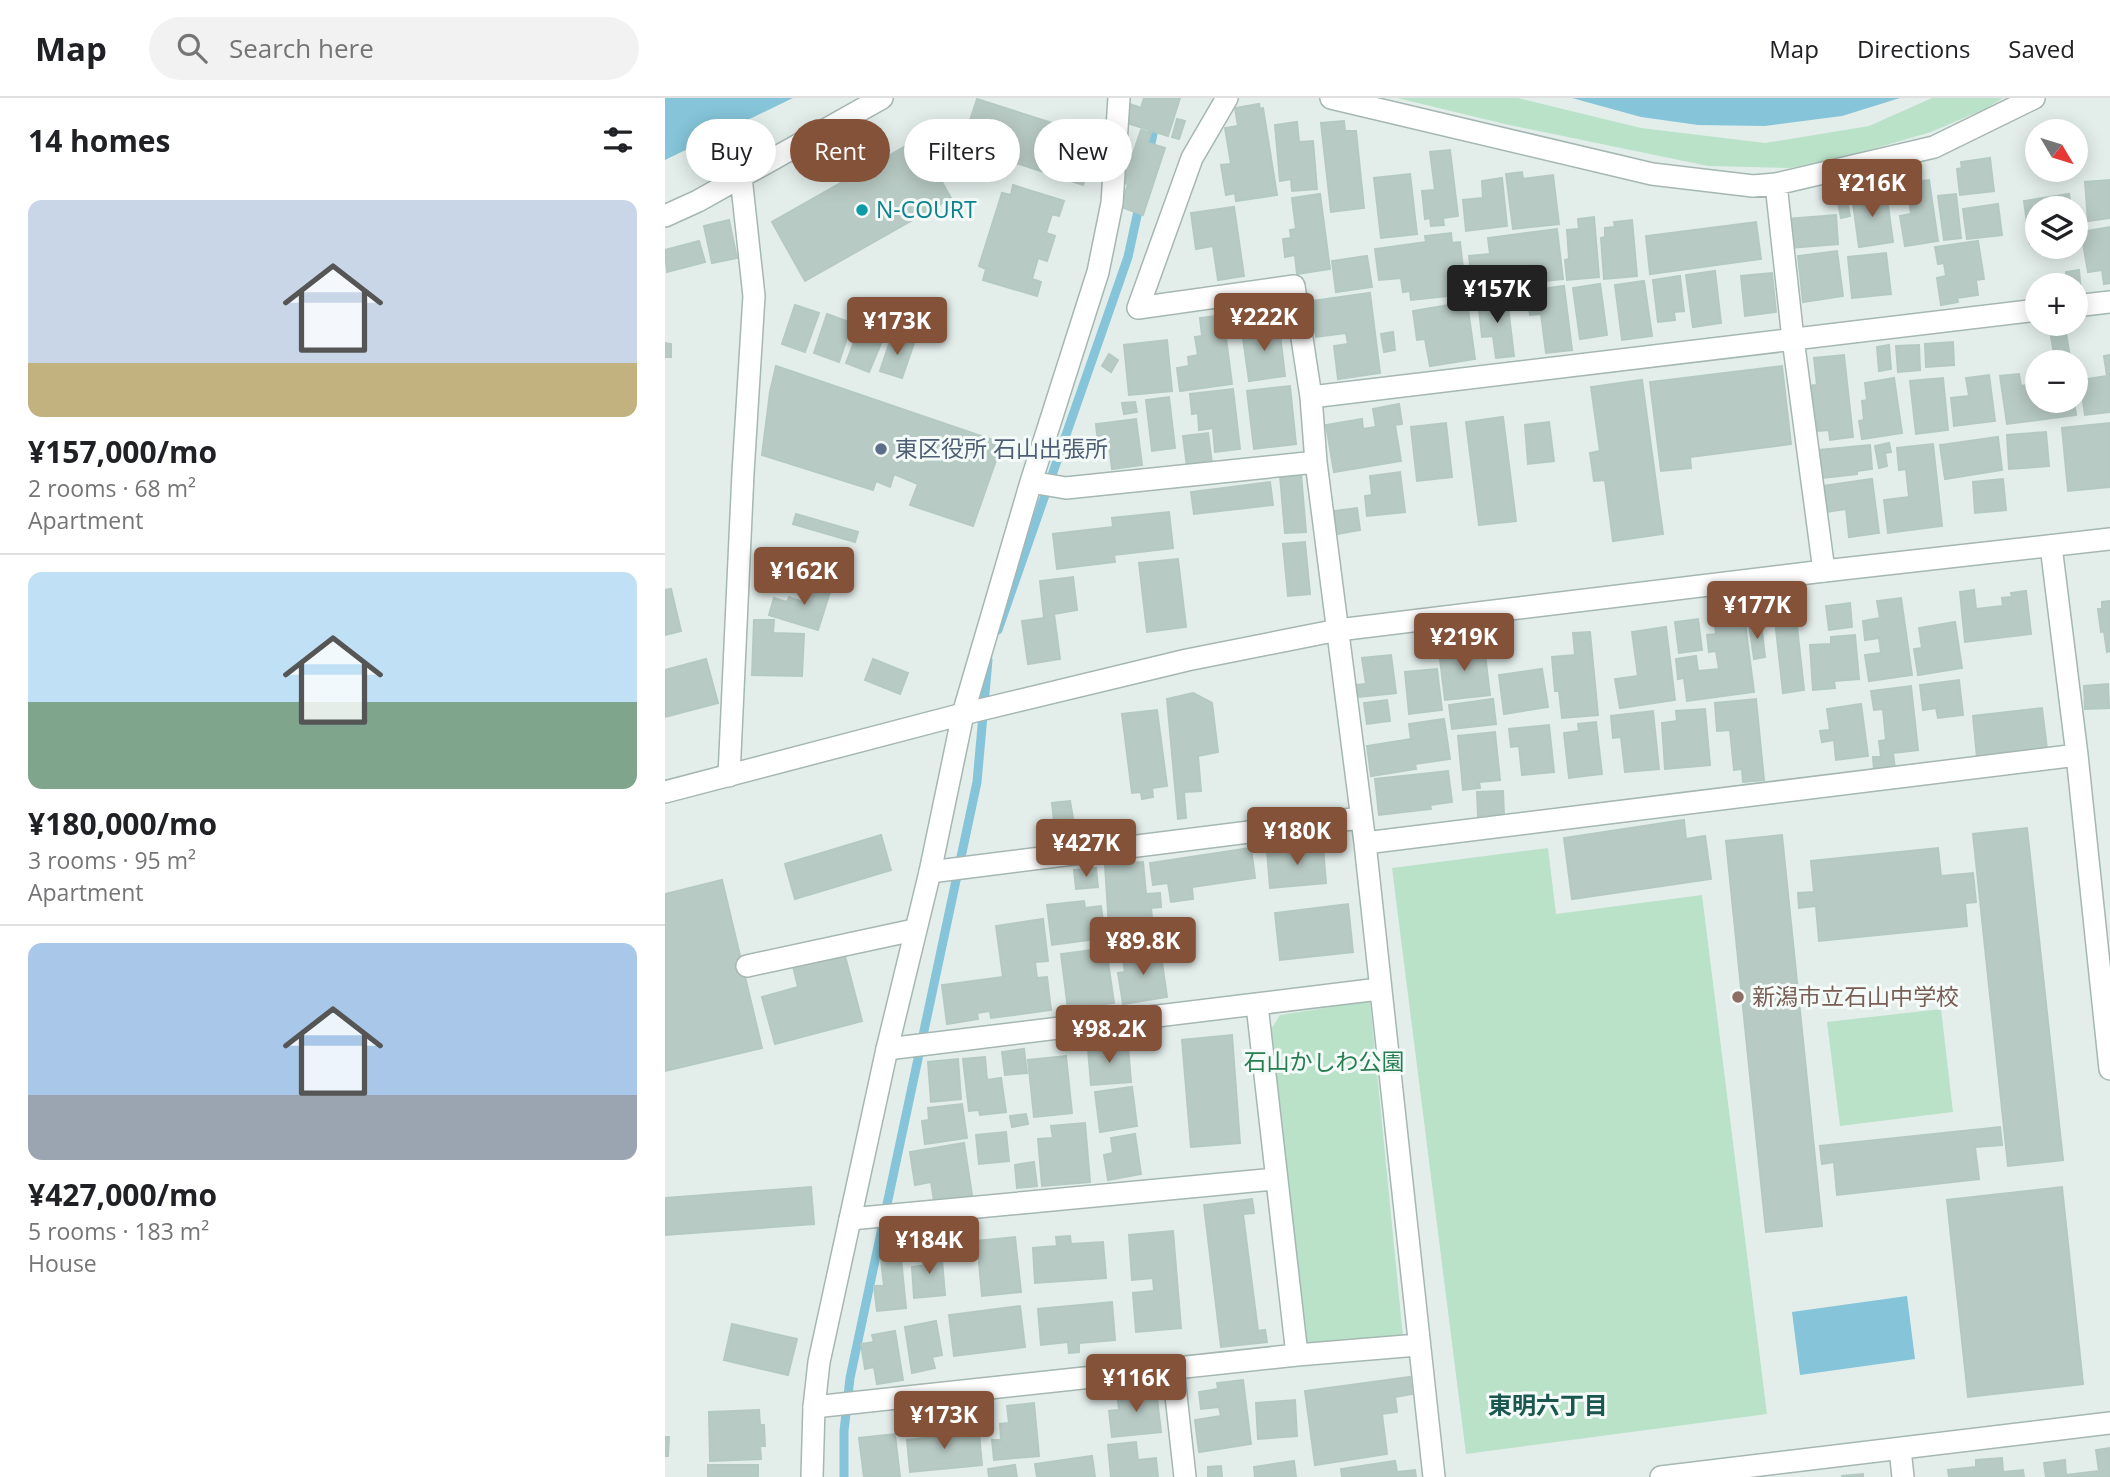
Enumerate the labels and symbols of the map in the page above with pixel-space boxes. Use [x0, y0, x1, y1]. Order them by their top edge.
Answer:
north arrow [2025, 119, 2088, 182]
pin: ¥216K [1823, 159, 1921, 219]
place label: N-COURT [876, 193, 977, 225]
marker: N-COURT [854, 202, 870, 218]
pin: ¥157K [1448, 266, 1546, 325]
pin: ¥222K [1215, 294, 1313, 353]
pin: ¥173K [848, 298, 946, 357]
place label: 東区役所 石山出張所 [895, 432, 1108, 464]
marker: 東区役所 石山出張所 [873, 441, 889, 457]
pin: ¥162K [755, 547, 853, 607]
pin: ¥177K [1708, 582, 1806, 641]
pin: ¥219K [1415, 614, 1513, 673]
pin: ¥180K [1248, 808, 1346, 867]
pin: ¥427K [1037, 820, 1135, 879]
pin: ¥89.8K [1086, 918, 1200, 977]
place label: 新潟市立石山中学校 [1752, 980, 1959, 1012]
marker: 新潟市立石山中学校 [1730, 989, 1746, 1005]
pin: ¥98.2K [1052, 1006, 1166, 1065]
park label: 石山かしわ公園 [1244, 1045, 1405, 1077]
pin: ¥184K [880, 1216, 978, 1276]
pin: ¥116K [1087, 1354, 1185, 1414]
district label: 東明六丁目 [1488, 1388, 1608, 1421]
pin: ¥173K [895, 1392, 993, 1451]

